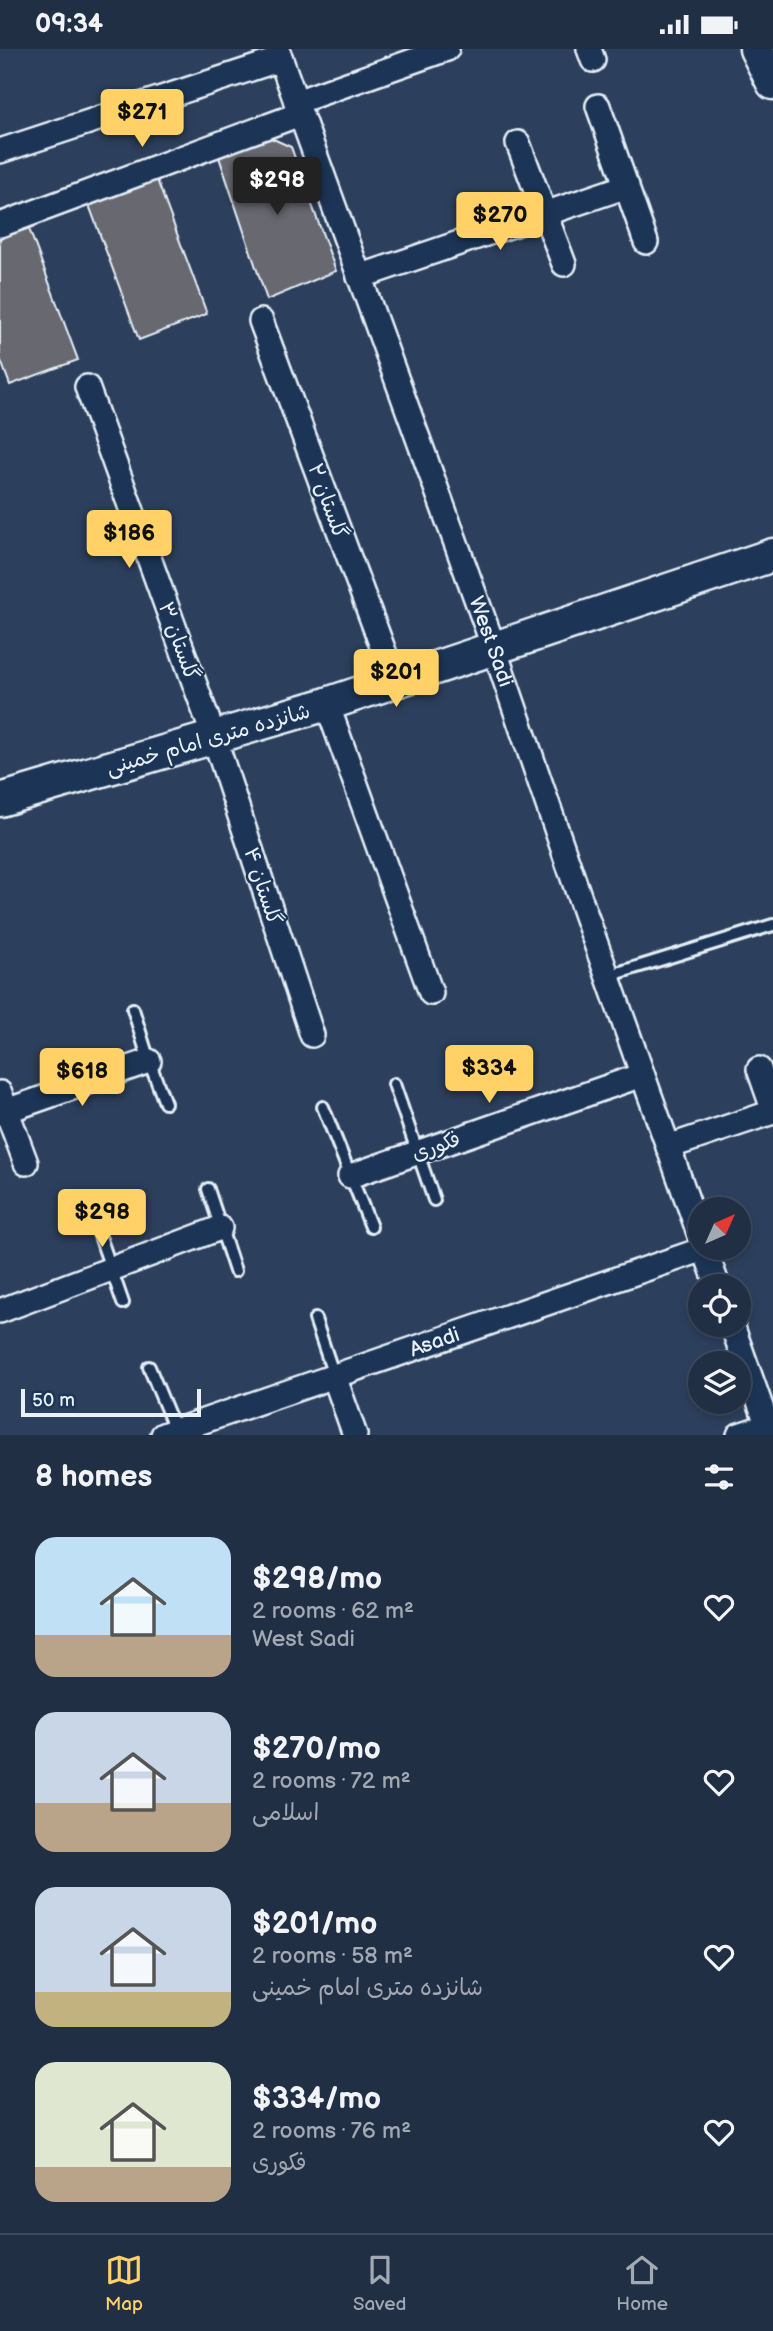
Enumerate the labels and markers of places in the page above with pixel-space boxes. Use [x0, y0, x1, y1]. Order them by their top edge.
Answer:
pin: $271 [101, 90, 183, 149]
pin: $298 [236, 157, 318, 217]
pin: $270 [459, 193, 541, 252]
pin: $186 [88, 511, 170, 570]
pin: $201 [355, 649, 437, 709]
pin: $334 [448, 1045, 530, 1105]
pin: $618 [41, 1049, 123, 1108]
pin: $298 [61, 1189, 143, 1249]

